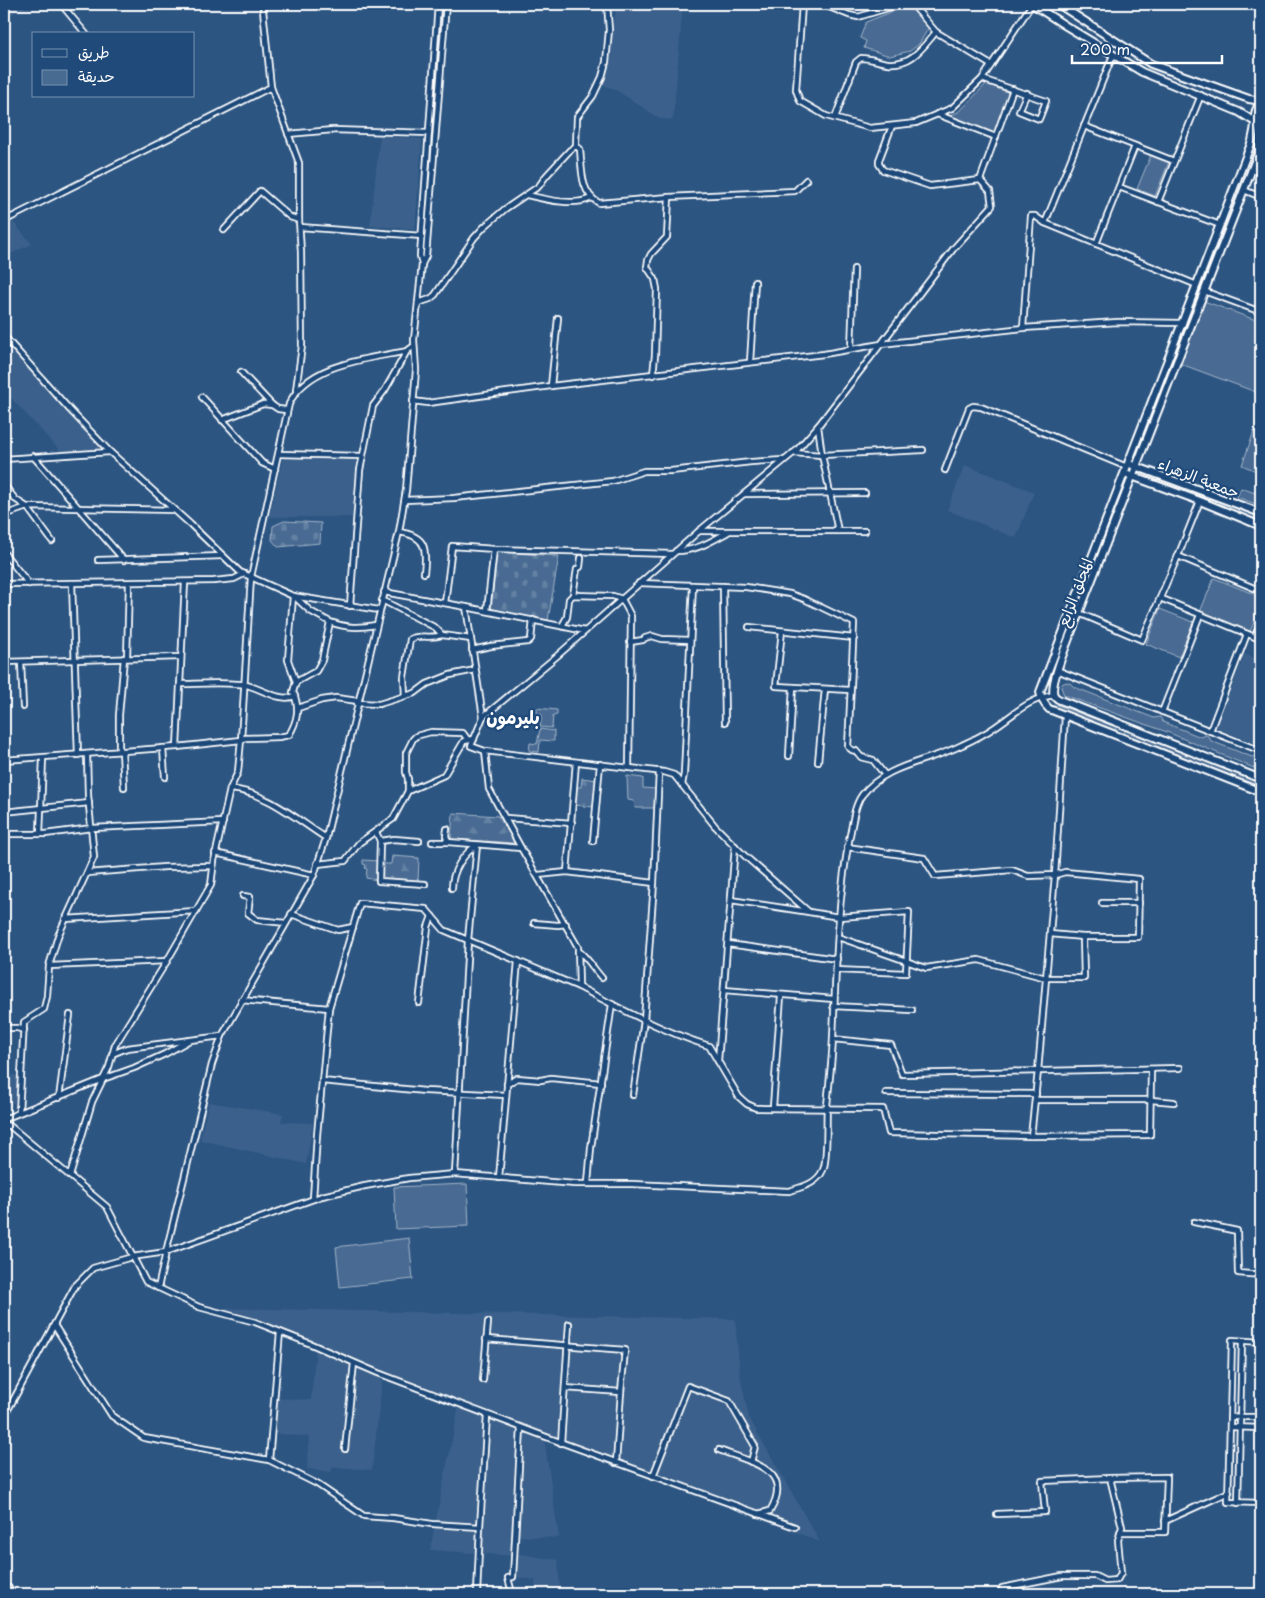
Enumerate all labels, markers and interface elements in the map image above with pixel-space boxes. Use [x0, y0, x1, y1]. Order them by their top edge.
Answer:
legend [32, 32, 195, 98]
scale bar [1072, 32, 1222, 64]
text: 200 m [1080, 37, 1130, 60]
text: طريق [78, 40, 110, 63]
text: حديقة [78, 64, 115, 87]
street label: جمعية الزهراء [1155, 451, 1243, 503]
street label: المحلق الرابع [1050, 554, 1099, 630]
district label: بليرمون [486, 703, 540, 730]

